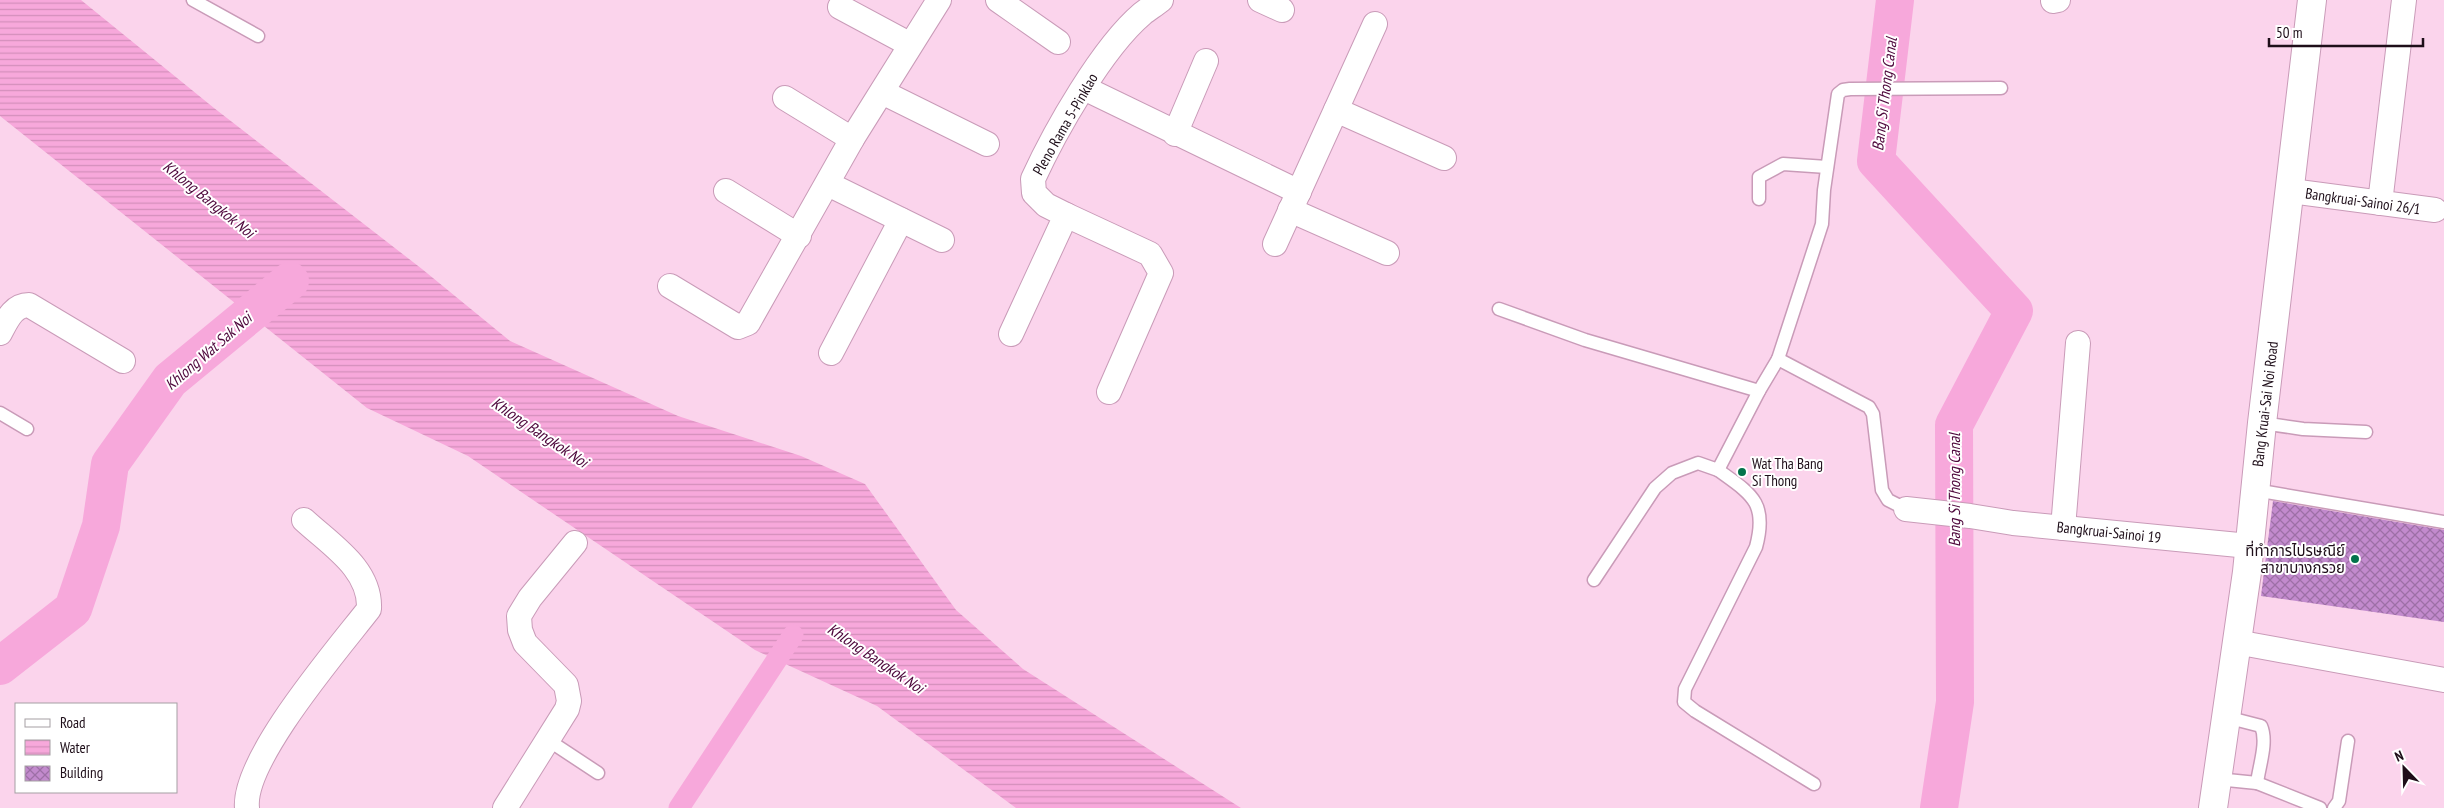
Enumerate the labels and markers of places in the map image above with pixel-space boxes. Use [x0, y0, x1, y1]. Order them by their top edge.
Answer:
place label: Wat Tha Bang Si Thong [1752, 454, 1823, 490]
marker: Wat Tha Bang Si Thong [1736, 466, 1748, 478]
place label: ที่ทำการไปรษณีย์ สาขาบางกรวย [2245, 540, 2345, 577]
marker: ที่ทำการไปรษณีย์ สาขาบางกรวย [2349, 553, 2361, 565]

